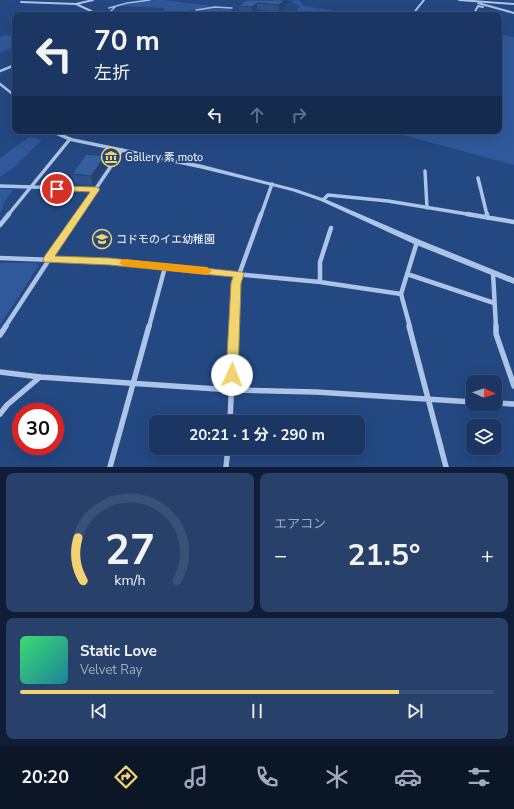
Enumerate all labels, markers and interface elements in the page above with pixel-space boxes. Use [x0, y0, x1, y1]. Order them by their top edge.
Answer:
text: 70 m [94, 22, 160, 60]
icon: left [28, 28, 80, 80]
text: 左折 [94, 61, 130, 85]
icon: left [204, 104, 226, 126]
icon: ahead [246, 104, 268, 126]
icon: right [288, 104, 310, 126]
museum icon: Gallery 素 moto [100, 146, 122, 168]
place label: Gallery 素 moto [125, 150, 203, 165]
pin [40, 172, 74, 206]
icon: arrive [46, 178, 68, 200]
school or university icon: コドモのイエ幼稚園 [91, 228, 113, 250]
place label: コドモのイエ幼稚園 [116, 232, 215, 247]
position arrow [211, 354, 253, 396]
north arrow [466, 375, 502, 411]
map controls [466, 375, 502, 455]
speed limit sign: 30 [12, 403, 64, 455]
button: layers [466, 419, 502, 455]
text: 20:21 · 1 分 · 290 m [189, 425, 325, 445]
text: エアコン [274, 515, 326, 533]
text: 27 [105, 521, 155, 578]
text: 21.5° [348, 535, 420, 576]
text: − [274, 541, 287, 571]
text: + [481, 541, 494, 571]
text: km/h [114, 570, 146, 589]
text: Static Love [80, 641, 157, 661]
text: Velvet Ray [80, 661, 142, 679]
icon: previous [88, 700, 110, 722]
icon: pause [246, 700, 268, 722]
icon: next [404, 700, 426, 722]
icon: directions [112, 763, 140, 791]
icon: music [182, 763, 210, 791]
icon: phone [253, 763, 281, 791]
icon: climate [323, 763, 351, 791]
icon: car [394, 763, 422, 791]
icon: filters [465, 763, 493, 791]
text: 20:20 [21, 765, 69, 789]

